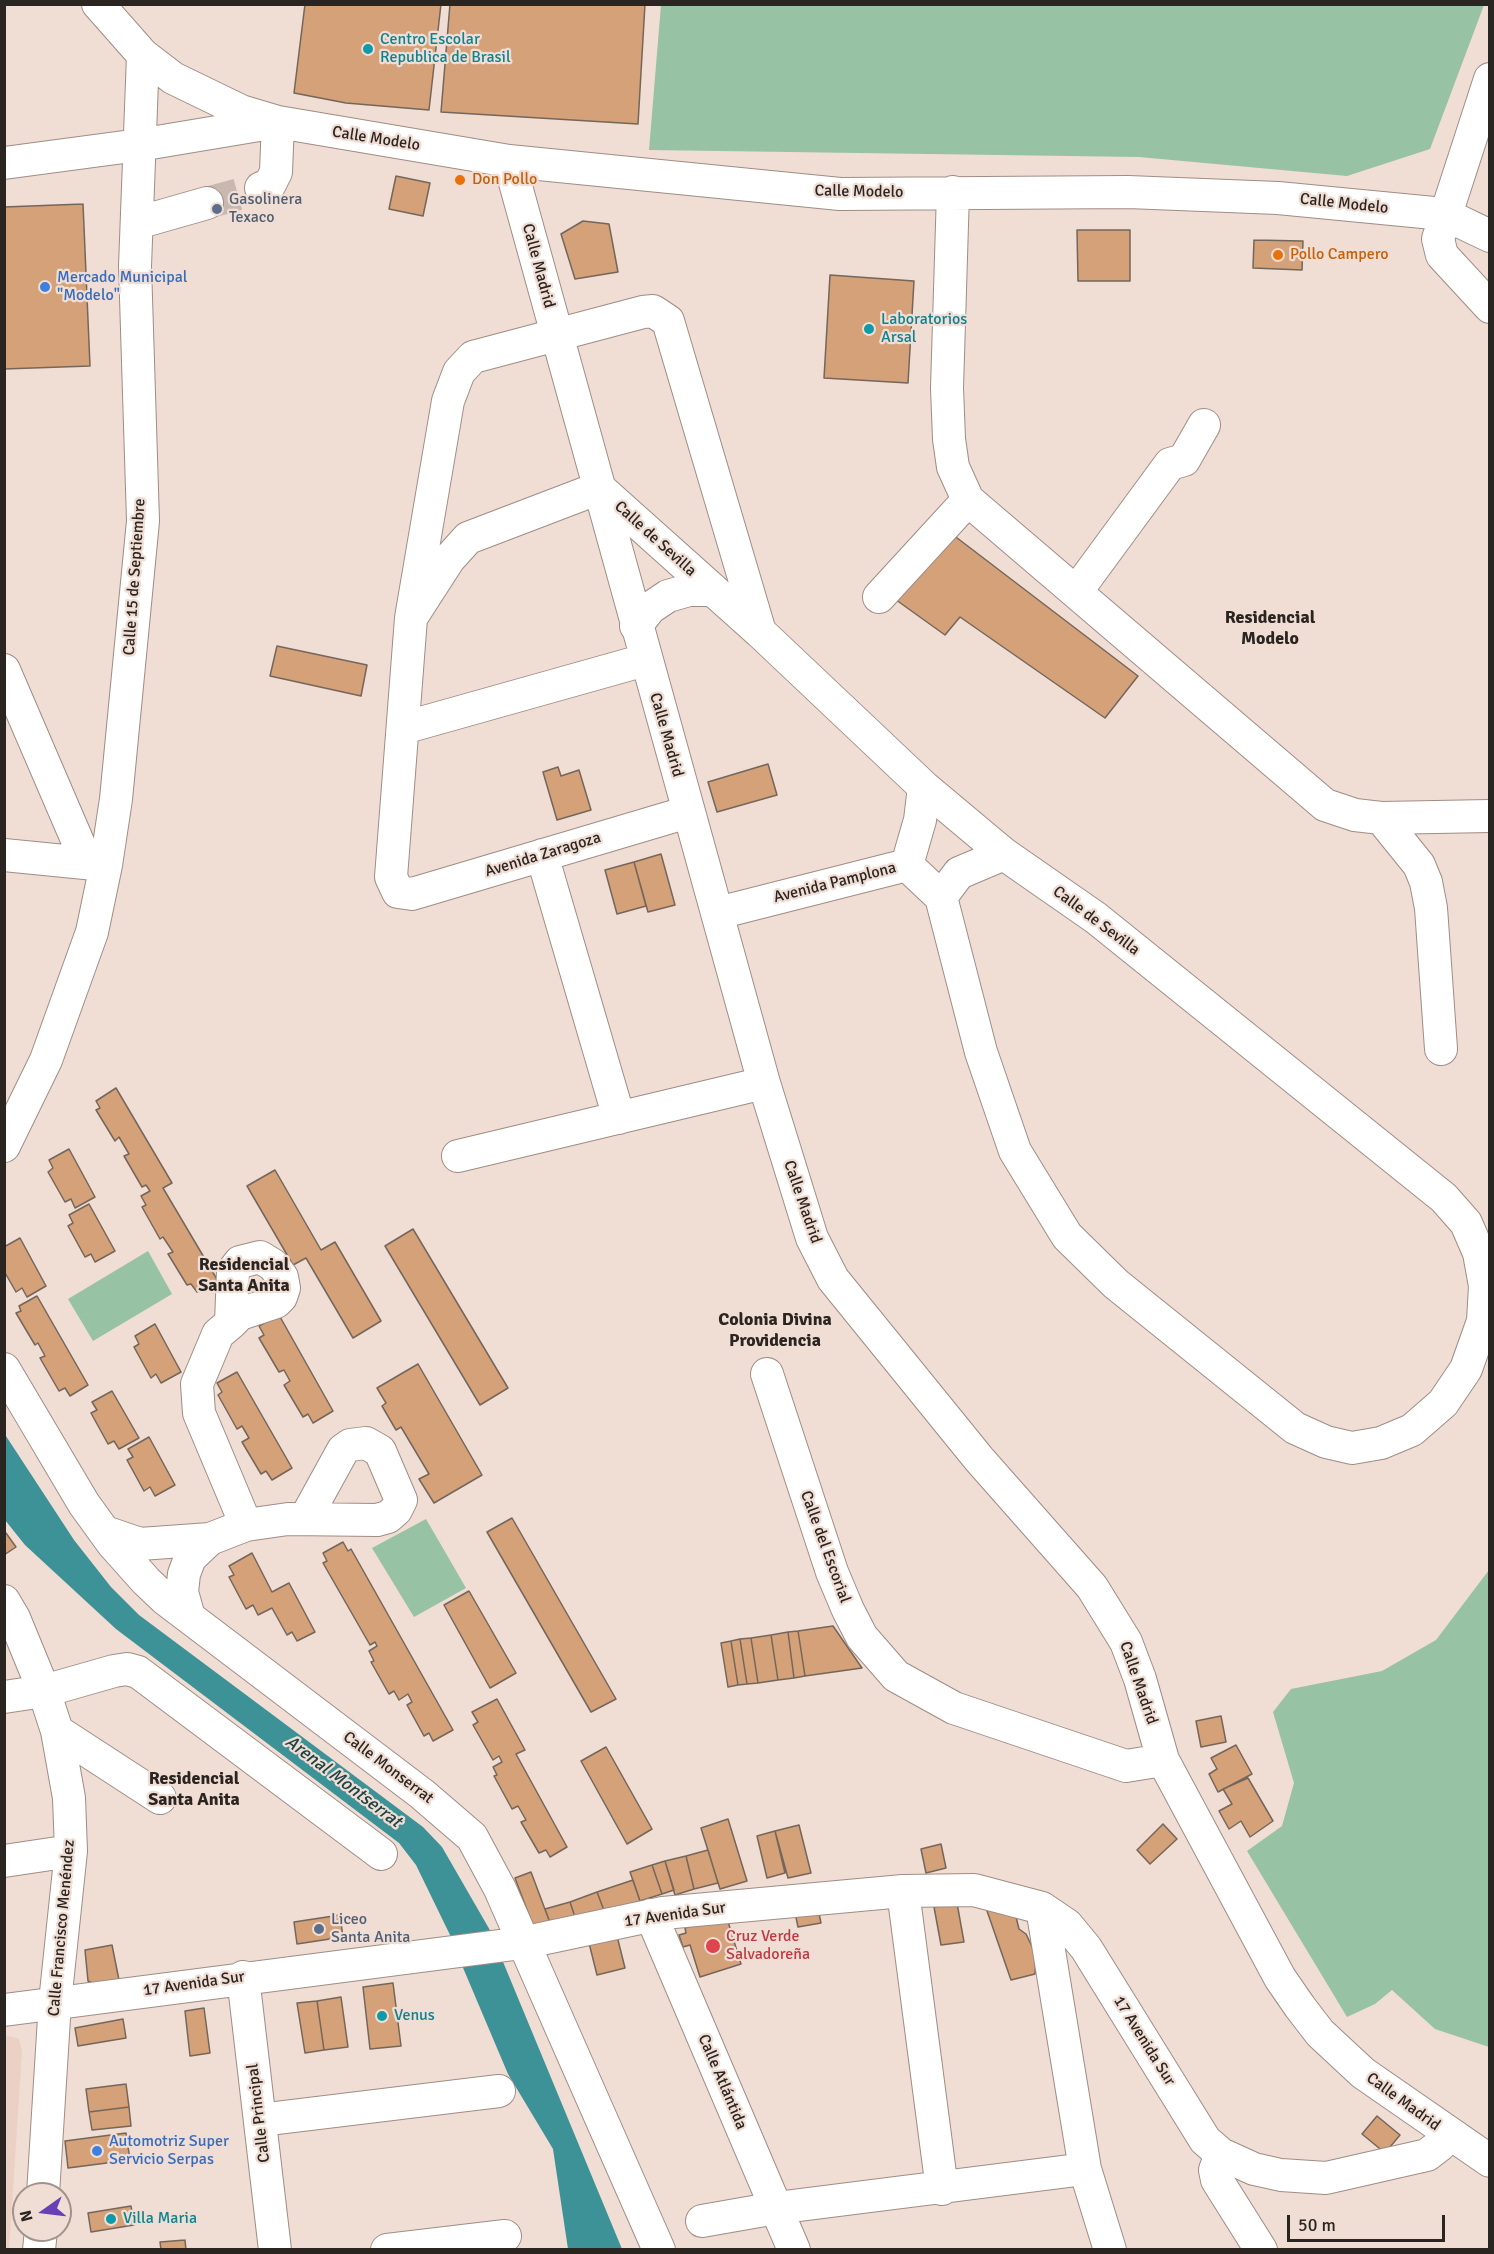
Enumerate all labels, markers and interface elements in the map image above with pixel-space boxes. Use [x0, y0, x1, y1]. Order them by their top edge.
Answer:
place label: Centro Escolar Republica de Brasil [380, 30, 511, 68]
marker: Centro Escolar Republica de Brasil [361, 42, 375, 56]
street label: Calle Modelo [331, 123, 421, 155]
place label: Don Pollo [472, 170, 537, 190]
marker: Don Pollo [453, 173, 467, 187]
street label: Calle Modelo [814, 182, 904, 202]
place label: Gasolinera Texaco [229, 190, 302, 228]
street label: Calle Modelo [1299, 190, 1389, 218]
marker: Gasolinera Texaco [210, 202, 224, 216]
street label: Calle Madrid [518, 222, 558, 310]
place label: Pollo Campero [1290, 245, 1389, 265]
marker: Pollo Campero [1271, 248, 1285, 262]
place label: Mercado Municipal "Modelo" [57, 268, 187, 306]
marker: Mercado Municipal "Modelo" [38, 280, 52, 294]
place label: Laboratorios Arsal [881, 310, 967, 348]
marker: Laboratorios Arsal [862, 322, 876, 336]
street label: Calle de Sevilla [610, 497, 700, 581]
street label: Calle 15 de Septiembre [120, 498, 150, 656]
district label: Residencial Modelo [1225, 607, 1315, 650]
street label: Calle Madrid [645, 691, 687, 779]
street label: Avenida Zaragoza [483, 828, 603, 882]
street label: Avenida Pamplona [772, 858, 898, 908]
street label: Calle de Sevilla [1049, 882, 1143, 960]
street label: Calle Madrid [779, 1158, 825, 1246]
district label: Residencial Santa Anita [198, 1254, 290, 1296]
district label: Colonia Divina Providencia [718, 1309, 832, 1352]
street label: Calle del Escorial [796, 1488, 854, 1606]
street label: Calle Madrid [1115, 1639, 1161, 1727]
street label: Calle Monserrat [339, 1728, 437, 1808]
water label: Arenal Montserrat [281, 1731, 405, 1833]
district label: Residencial Santa Anita [148, 1768, 240, 1810]
street label: Calle Francisco Menéndez [45, 1839, 79, 2017]
street label: 17 Avenida Sur [623, 1898, 727, 1932]
place label: Liceo Santa Anita [331, 1910, 410, 1948]
marker: Liceo Santa Anita [312, 1922, 326, 1936]
place label: Cruz Verde Salvadoreña [726, 1927, 810, 1965]
marker: Cruz Verde Salvadoreña [704, 1937, 722, 1955]
street label: 17 Avenida Sur [142, 1967, 246, 2001]
street label: 17 Avenida Sur [1109, 1993, 1179, 2089]
place label: Venus [394, 2006, 435, 2026]
marker: Venus [375, 2009, 389, 2023]
street label: Calle Atlántida [693, 2032, 751, 2132]
street label: Calle Principal [243, 2062, 275, 2164]
street label: Calle Madrid [1362, 2069, 1444, 2135]
place label: Automotriz Super Servicio Serpas [109, 2132, 229, 2170]
marker: Automotriz Super Servicio Serpas [90, 2144, 104, 2158]
north arrow [12, 2182, 72, 2242]
scale bar [1290, 2203, 1448, 2241]
text: N [15, 2208, 38, 2224]
place label: Villa Maria [123, 2209, 197, 2229]
marker: Villa Maria [104, 2212, 118, 2226]
text: 50 m [1298, 2214, 1336, 2236]

